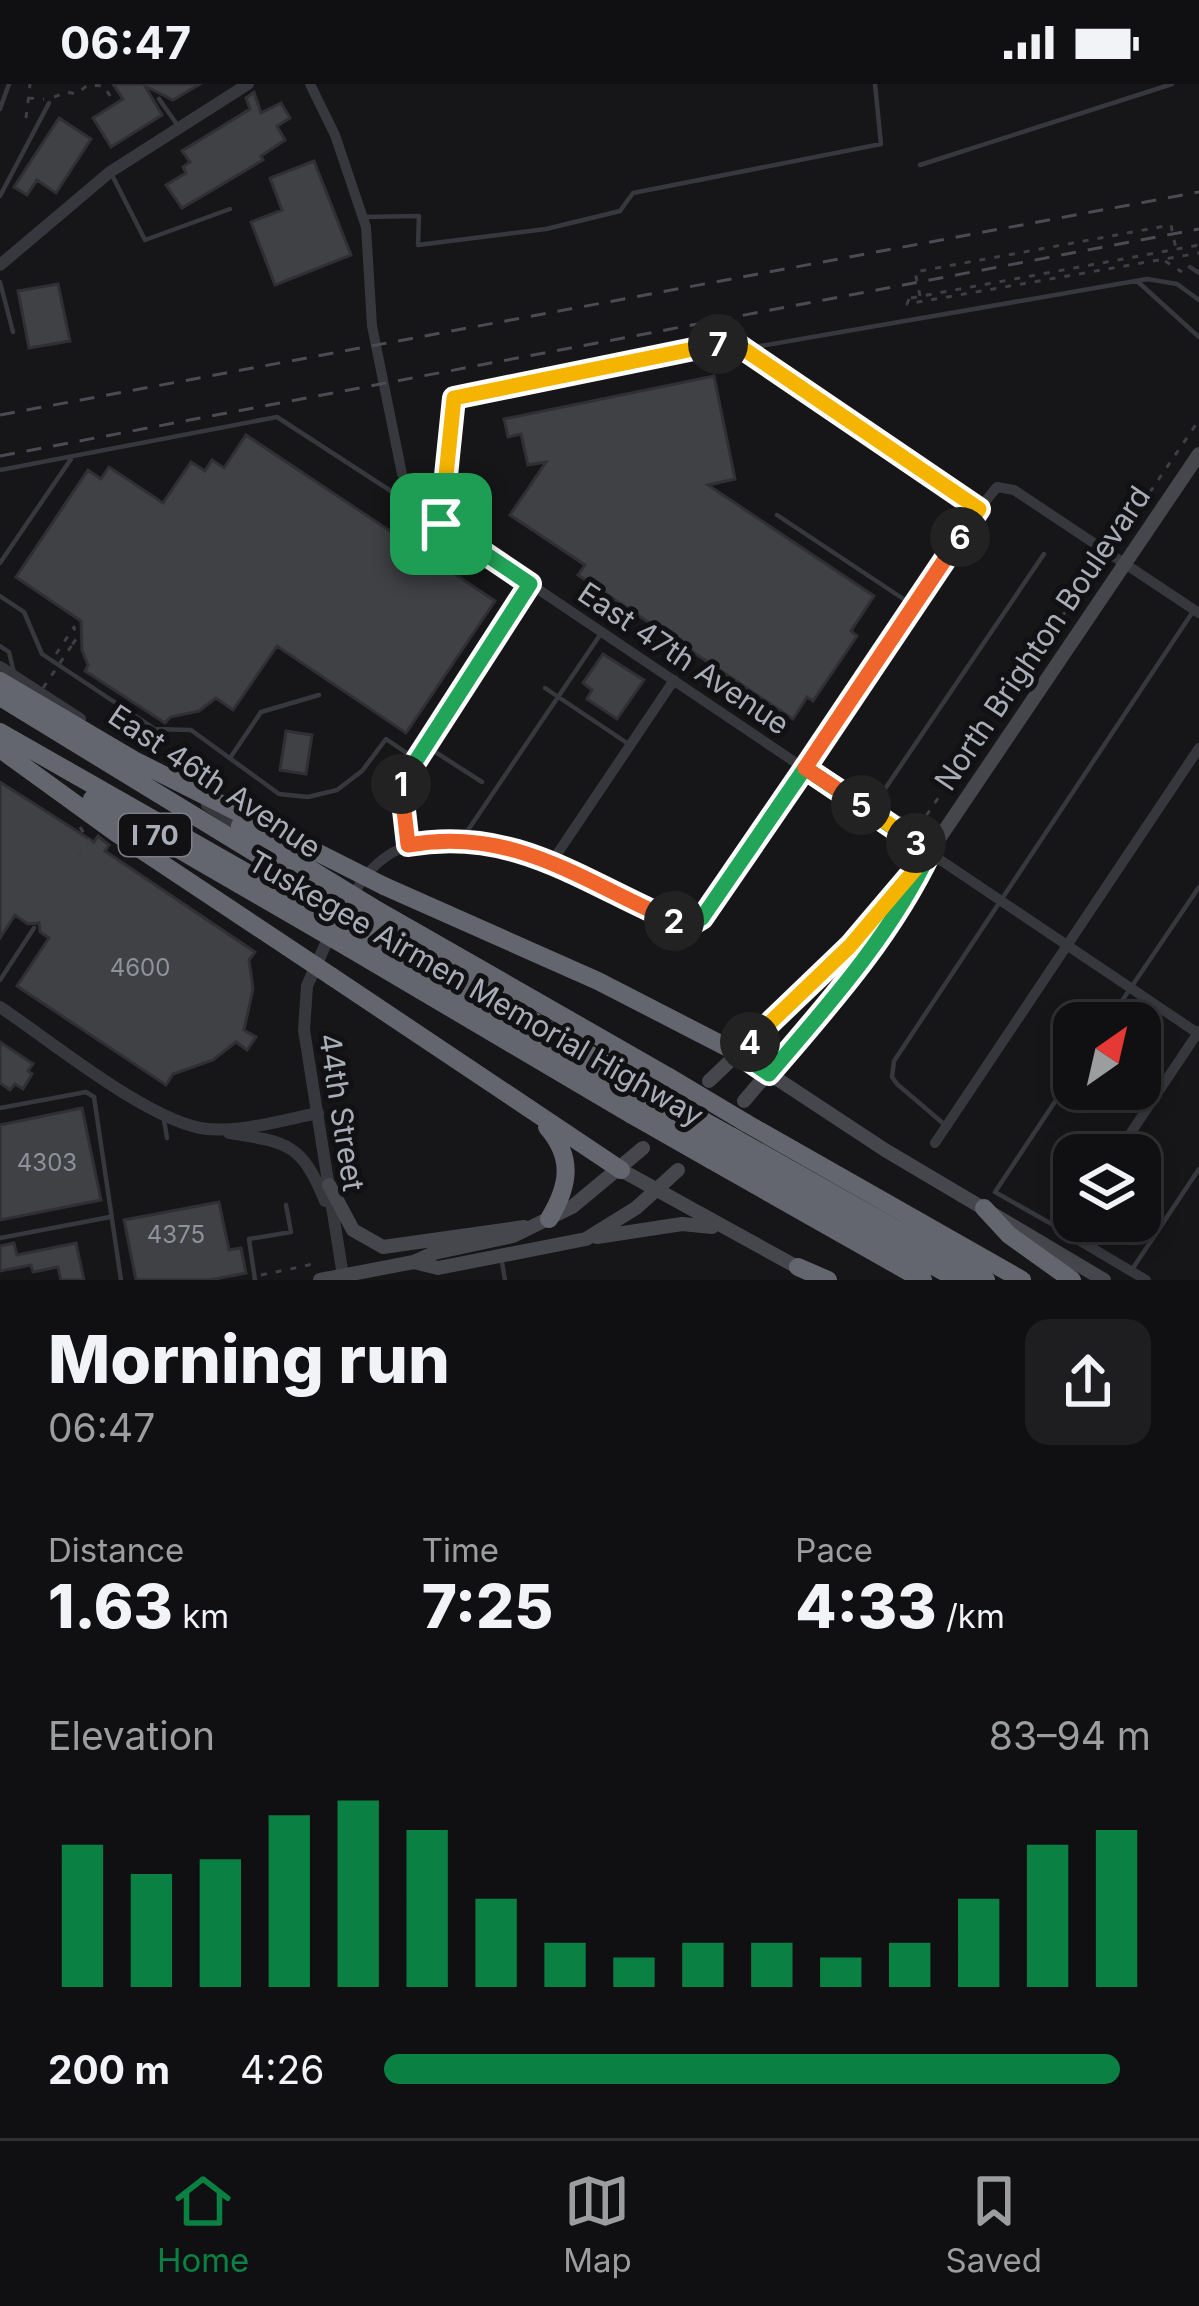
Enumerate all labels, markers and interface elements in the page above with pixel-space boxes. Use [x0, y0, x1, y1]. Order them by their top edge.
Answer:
text: 06:47 [60, 15, 191, 70]
pin: 7 [688, 314, 748, 374]
text: 7 [708, 324, 728, 364]
pin [390, 473, 492, 575]
street label: North Brighton Boulevard [927, 479, 1157, 797]
icon: arrive [408, 491, 474, 557]
pin: 6 [930, 507, 990, 567]
text: 6 [949, 517, 971, 557]
street label: East 47th Avenue [572, 574, 796, 742]
street label: East 46th Avenue [102, 697, 328, 865]
pin: 1 [371, 754, 431, 814]
text: 1 [394, 764, 408, 804]
pin: 5 [831, 775, 891, 835]
text: 5 [850, 785, 872, 825]
pin: 3 [886, 813, 946, 873]
road number: I 70 [119, 814, 191, 856]
text: 3 [905, 823, 927, 863]
street label: Tuskegee Airmen Memorial Highway [242, 843, 710, 1134]
pin: 2 [644, 891, 704, 951]
text: 2 [664, 901, 684, 941]
house number: 4600 [110, 953, 170, 982]
north arrow [1053, 1002, 1161, 1110]
map controls [1053, 1002, 1161, 1242]
pin: 4 [720, 1012, 780, 1072]
text: 4 [739, 1022, 761, 1062]
street label: 44th Street [312, 1030, 372, 1194]
button: layers [1053, 1134, 1161, 1242]
house number: 4303 [17, 1148, 77, 1177]
house number: 4375 [147, 1220, 205, 1249]
text: Morning run [48, 1319, 450, 1399]
button: share [1025, 1319, 1151, 1445]
text: 06:47 [48, 1404, 155, 1451]
text: Distance [48, 1530, 184, 1570]
text: Time [422, 1530, 499, 1570]
text: Pace [795, 1530, 873, 1570]
text: 1.63 [48, 1570, 173, 1642]
text: 7:25 [422, 1570, 553, 1642]
text: 4:33 [795, 1570, 937, 1642]
text: km [173, 1596, 229, 1636]
text: /km [937, 1596, 1005, 1636]
text: Elevation [48, 1712, 215, 1759]
text: 83–94 m [989, 1712, 1151, 1759]
text: 200 m [48, 2046, 170, 2093]
text: 4:26 [240, 2046, 324, 2093]
tab: Home [157, 2168, 249, 2280]
tab: Map [563, 2168, 632, 2280]
tab: Saved [946, 2168, 1042, 2280]

